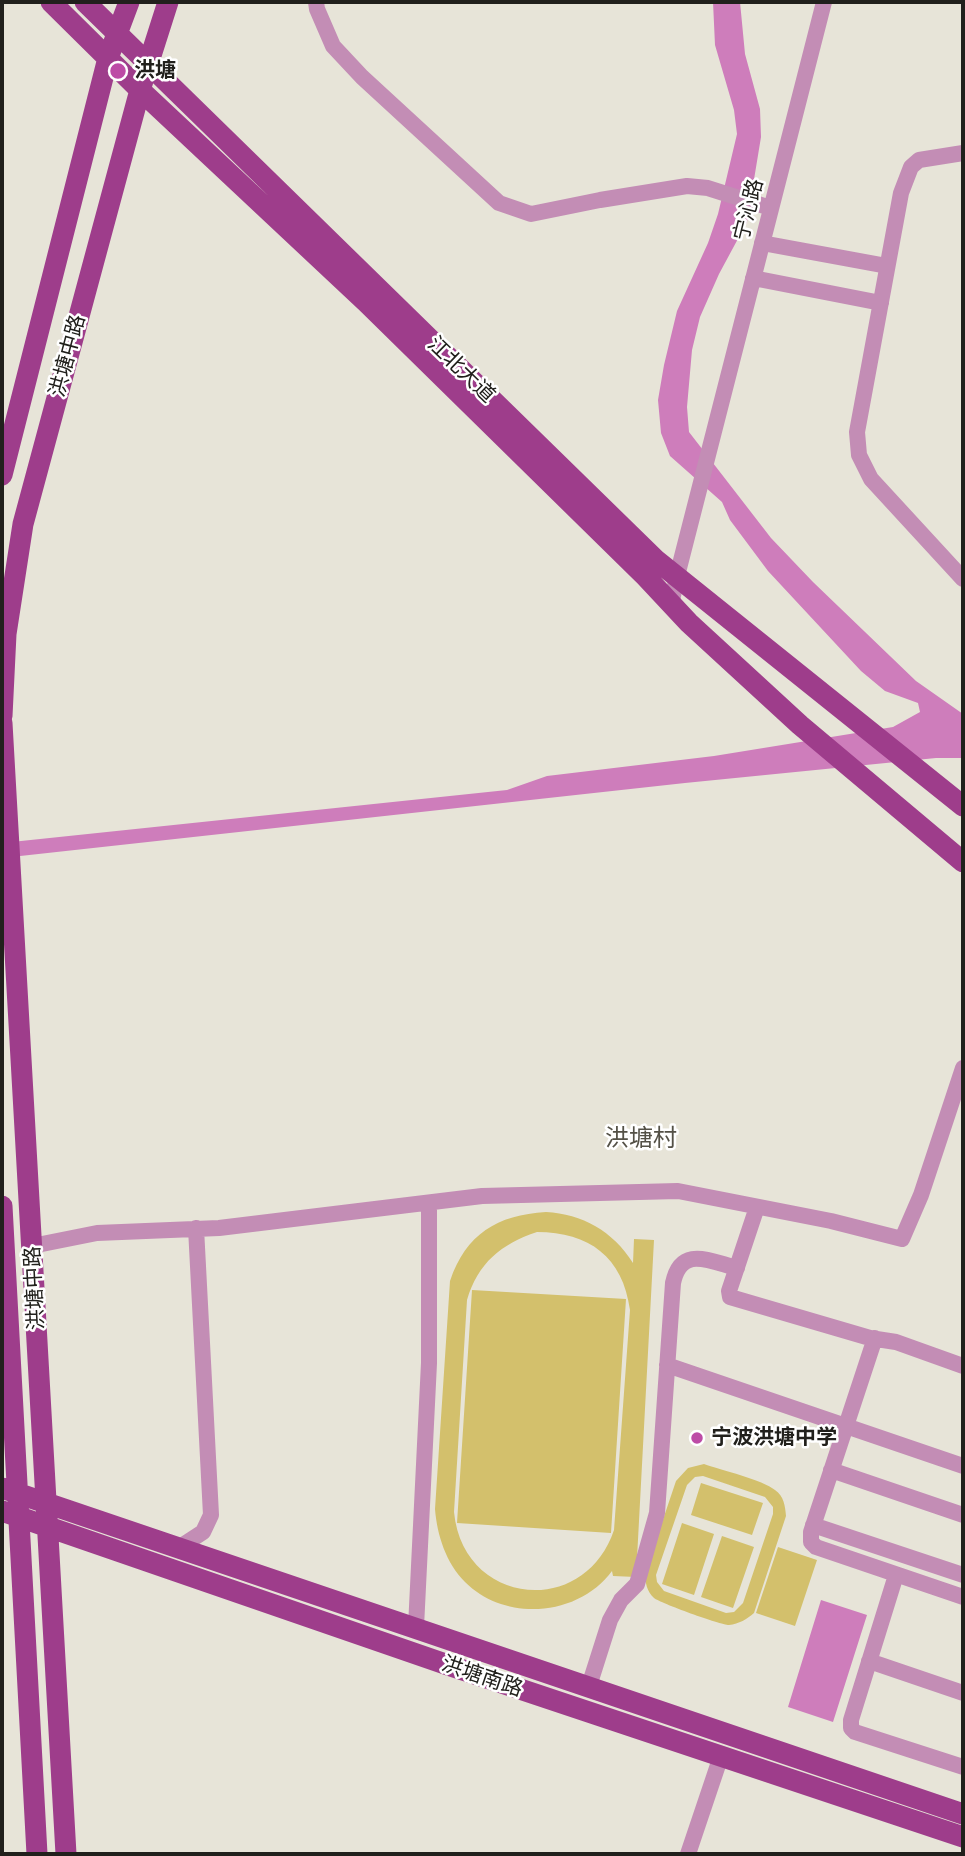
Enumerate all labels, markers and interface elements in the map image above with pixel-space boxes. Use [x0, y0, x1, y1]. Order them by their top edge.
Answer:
place label: 洪塘 [134, 58, 176, 84]
marker: 洪塘 [108, 61, 128, 81]
street label: 宁沁路 [729, 176, 769, 244]
street label: 洪塘中路 [45, 312, 91, 400]
street label: 江北大道 [422, 332, 500, 408]
district label: 洪塘村 [605, 1125, 677, 1153]
street label: 洪塘中路 [20, 1245, 50, 1331]
place label: 宁波洪塘中学 [711, 1425, 837, 1451]
marker: 宁波洪塘中学 [689, 1430, 705, 1446]
street label: 洪塘南路 [438, 1651, 526, 1703]

